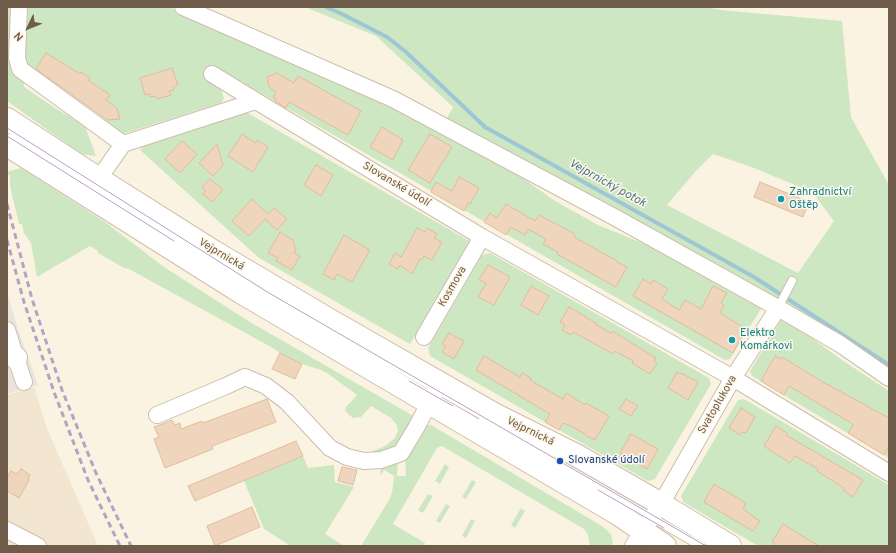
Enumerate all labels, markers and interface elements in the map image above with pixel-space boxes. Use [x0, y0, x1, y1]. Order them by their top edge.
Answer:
north arrow [8, 8, 48, 48]
text: N [11, 29, 27, 44]
water label: Vejprnický potok [566, 157, 648, 211]
street label: Slovanské údolí [360, 160, 432, 210]
place label: Zahradnictví Oštěp [789, 186, 851, 212]
marker: Zahradnictví Oštěp [776, 194, 786, 204]
street label: Vejprnická [196, 236, 246, 274]
street label: Kosmova [436, 264, 470, 310]
place label: Elektro Komárkovi [740, 327, 792, 353]
marker: Elektro Komárkovi [727, 335, 737, 345]
street label: Svatoplukova [696, 373, 740, 437]
street label: Vejprnická [504, 415, 556, 449]
place label: Slovanské údolí [568, 454, 644, 468]
marker: Slovanské údolí [555, 456, 565, 466]

